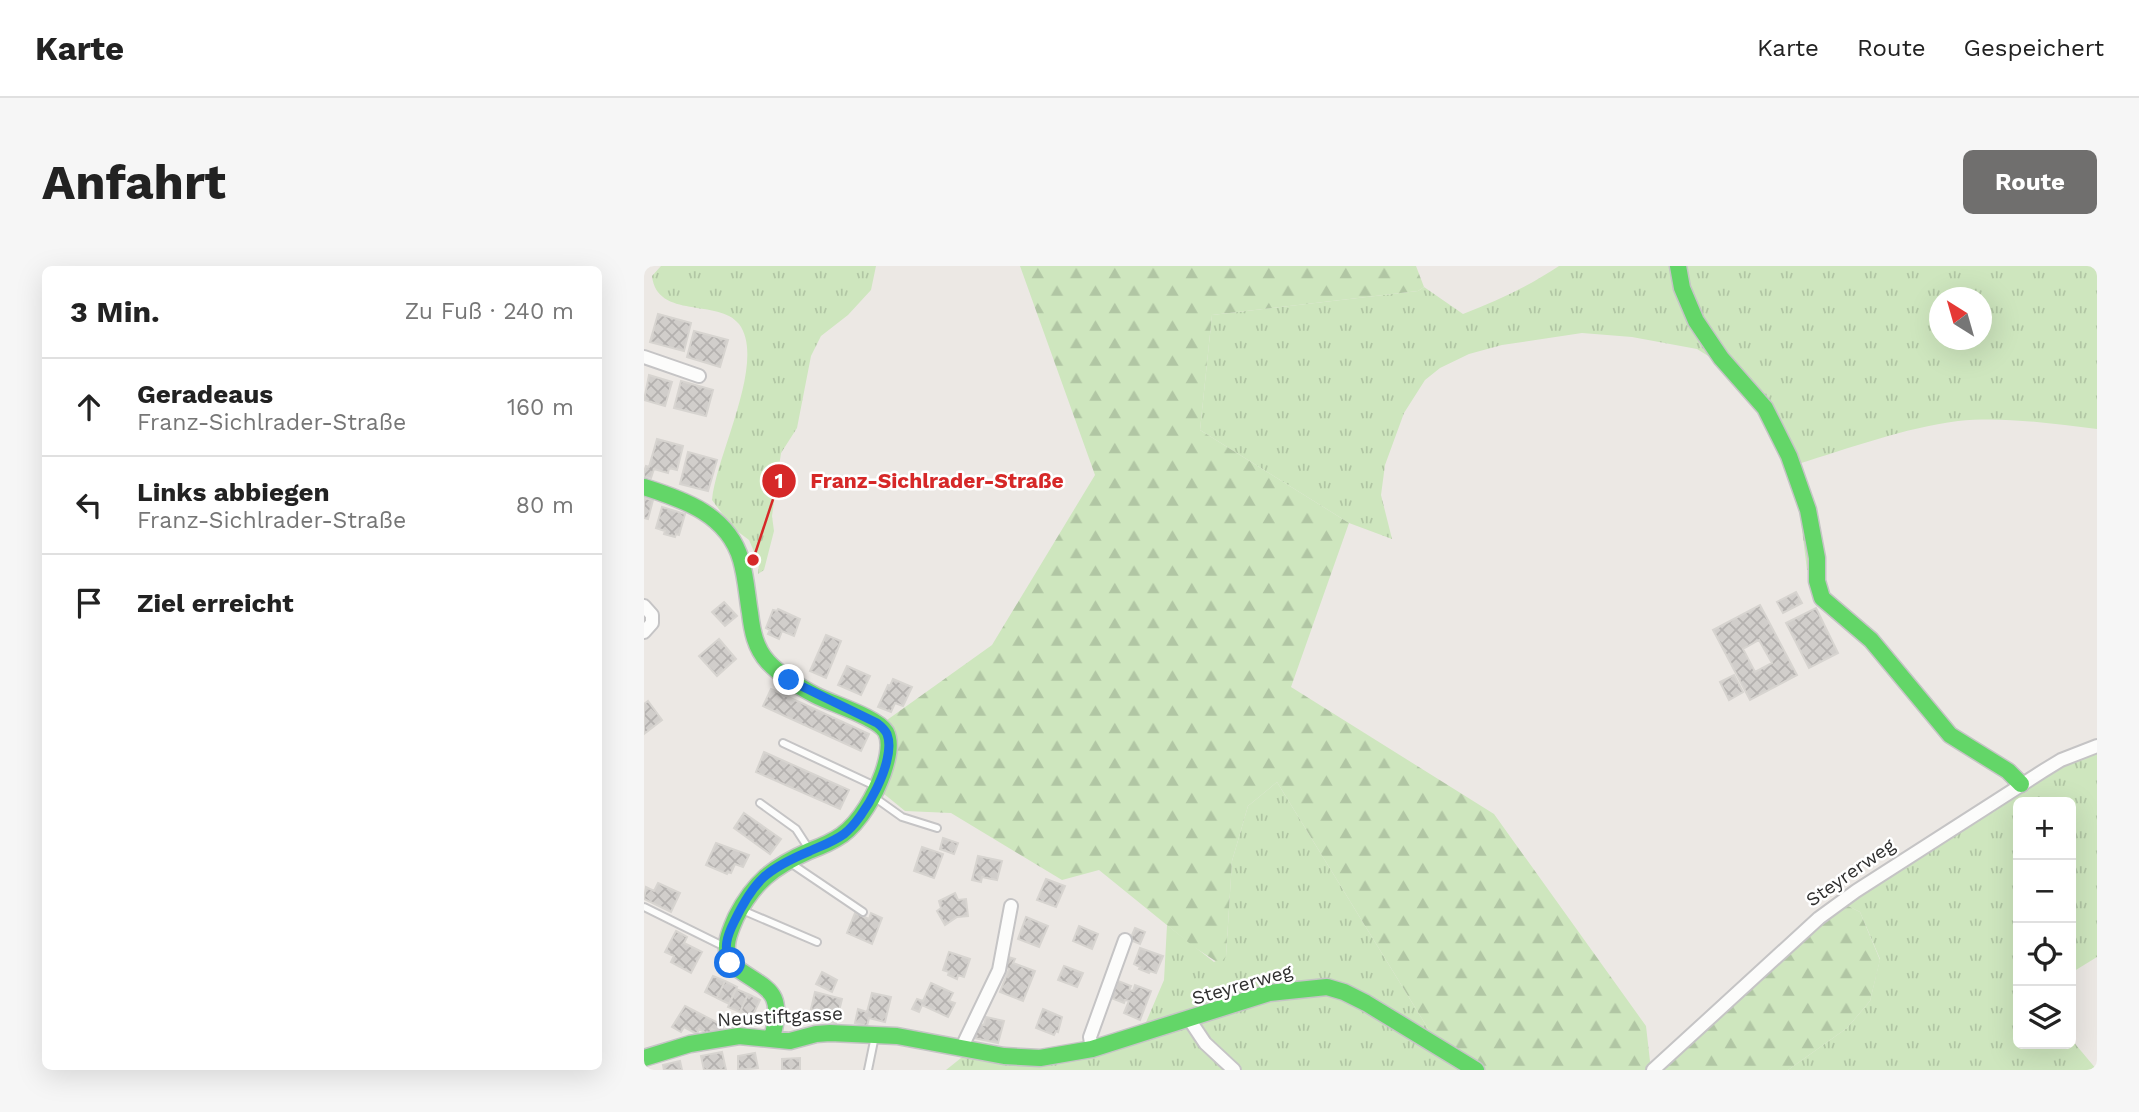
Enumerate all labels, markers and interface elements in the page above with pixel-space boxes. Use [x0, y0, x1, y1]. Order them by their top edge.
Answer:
text: Karte [35, 29, 124, 68]
text: Karte [1757, 34, 1819, 62]
text: Route [1857, 34, 1926, 62]
text: Gespeichert [1964, 34, 2104, 62]
button: Route [1963, 150, 2097, 214]
text: Anfahrt [42, 153, 226, 211]
north arrow [1929, 287, 1992, 350]
text: 3 Min. [70, 294, 160, 329]
text: Zu Fuß · 240 m [405, 298, 574, 325]
text: Geradeaus [137, 379, 273, 409]
icon: ahead [70, 388, 108, 426]
text: 160 m [507, 394, 574, 421]
text: Franz-Sichlrader-Straße [137, 409, 406, 436]
callout: Franz-Sichlrader-Straße [761, 460, 1078, 502]
text: 1 [774, 468, 784, 493]
text: Franz-Sichlrader-Straße [810, 468, 1064, 493]
text: Links abbiegen [137, 477, 330, 507]
icon: left [70, 486, 108, 524]
text: 80 m [516, 492, 574, 519]
text: Franz-Sichlrader-Straße [137, 507, 406, 534]
icon: arrive [70, 584, 108, 622]
text: Ziel erreicht [137, 588, 294, 618]
route end [773, 664, 804, 695]
map controls [2013, 797, 2076, 1049]
button: + [2013, 797, 2076, 860]
street label: Steyrerweg [1801, 833, 1900, 911]
button: − [2013, 860, 2076, 923]
button: locate [2013, 923, 2076, 986]
route start [714, 947, 745, 978]
street label: Steyrerweg [1189, 959, 1296, 1010]
button: layers [2013, 986, 2076, 1049]
street label: Neustiftgasse [717, 1002, 843, 1031]

